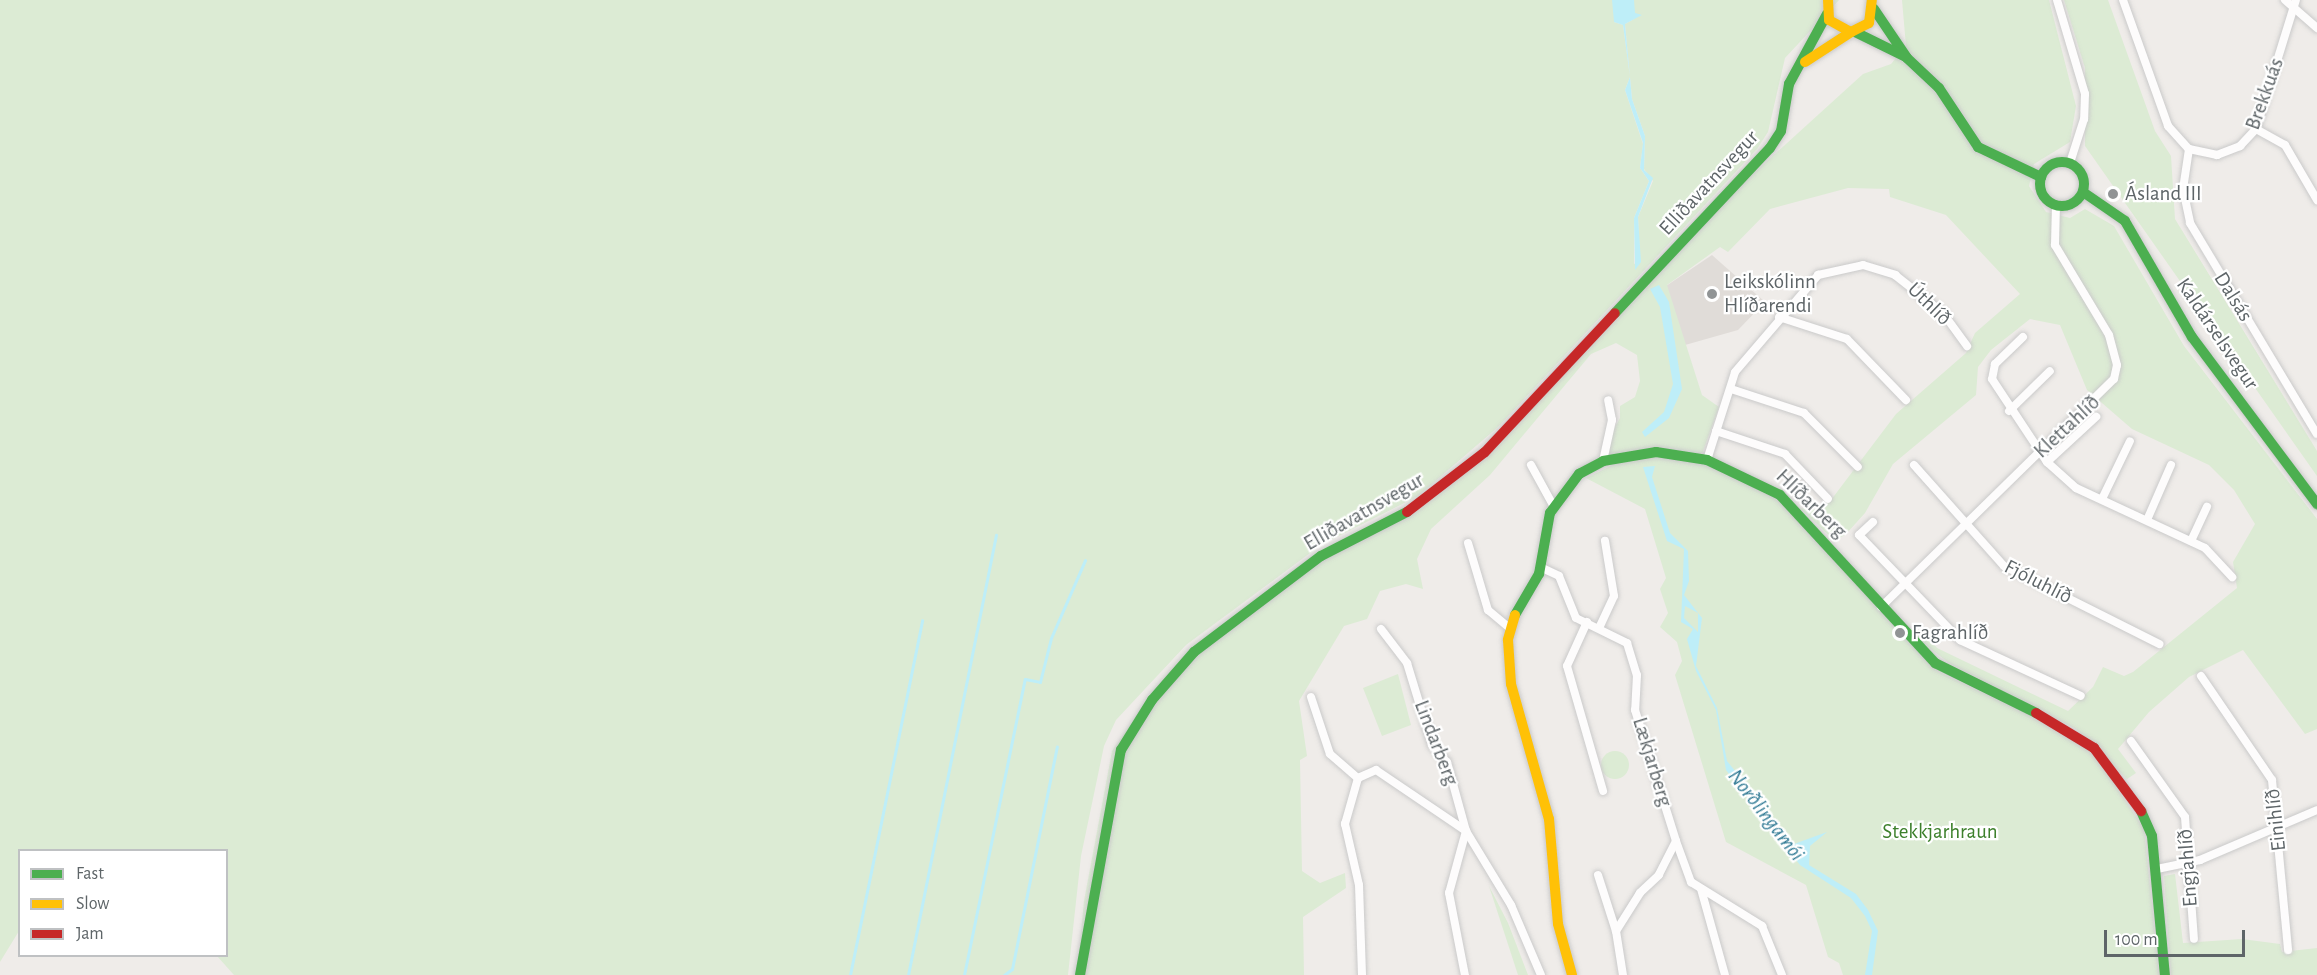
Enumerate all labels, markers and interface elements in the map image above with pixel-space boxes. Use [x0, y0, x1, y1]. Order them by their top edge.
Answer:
street label: Brekkuás [2240, 55, 2290, 133]
street label: Elliðavatnsvegur [1654, 125, 1764, 241]
place label: Ásland III [2125, 181, 2202, 207]
marker: Ásland III [2106, 187, 2120, 201]
street label: Dalsás [2208, 268, 2258, 326]
place label: Leikskólinn Hlíðarendi [1724, 269, 1816, 319]
street label: Kaldárselsvegur [2170, 273, 2264, 395]
street label: Úthlíð [1902, 277, 1956, 331]
marker: Leikskólinn Hlíðarendi [1705, 287, 1719, 301]
street label: Klettahlíð [2029, 390, 2105, 464]
street label: Hlíðarberg [1770, 464, 1852, 544]
street label: Elliðavatnsvegur [1300, 467, 1428, 557]
street label: Fjóluhlíð [2000, 554, 2076, 610]
place label: Fagrahlíð [1912, 620, 1988, 646]
marker: Fagrahlíð [1893, 626, 1907, 640]
street label: Lindarberg [1408, 697, 1464, 789]
street label: Lækjarberg [1627, 714, 1677, 810]
water label: Norðlingamói [1722, 764, 1810, 866]
street label: Einihlíð [2260, 788, 2292, 852]
park label: Stekkjarhraun [1882, 819, 1998, 845]
street label: Engjahlíð [2173, 828, 2203, 908]
legend [18, 849, 228, 957]
text: Fast [76, 865, 104, 883]
text: Slow [76, 895, 109, 913]
scale bar [2107, 918, 2248, 956]
text: Jam [76, 925, 104, 943]
text: 100 m [2115, 931, 2158, 949]

